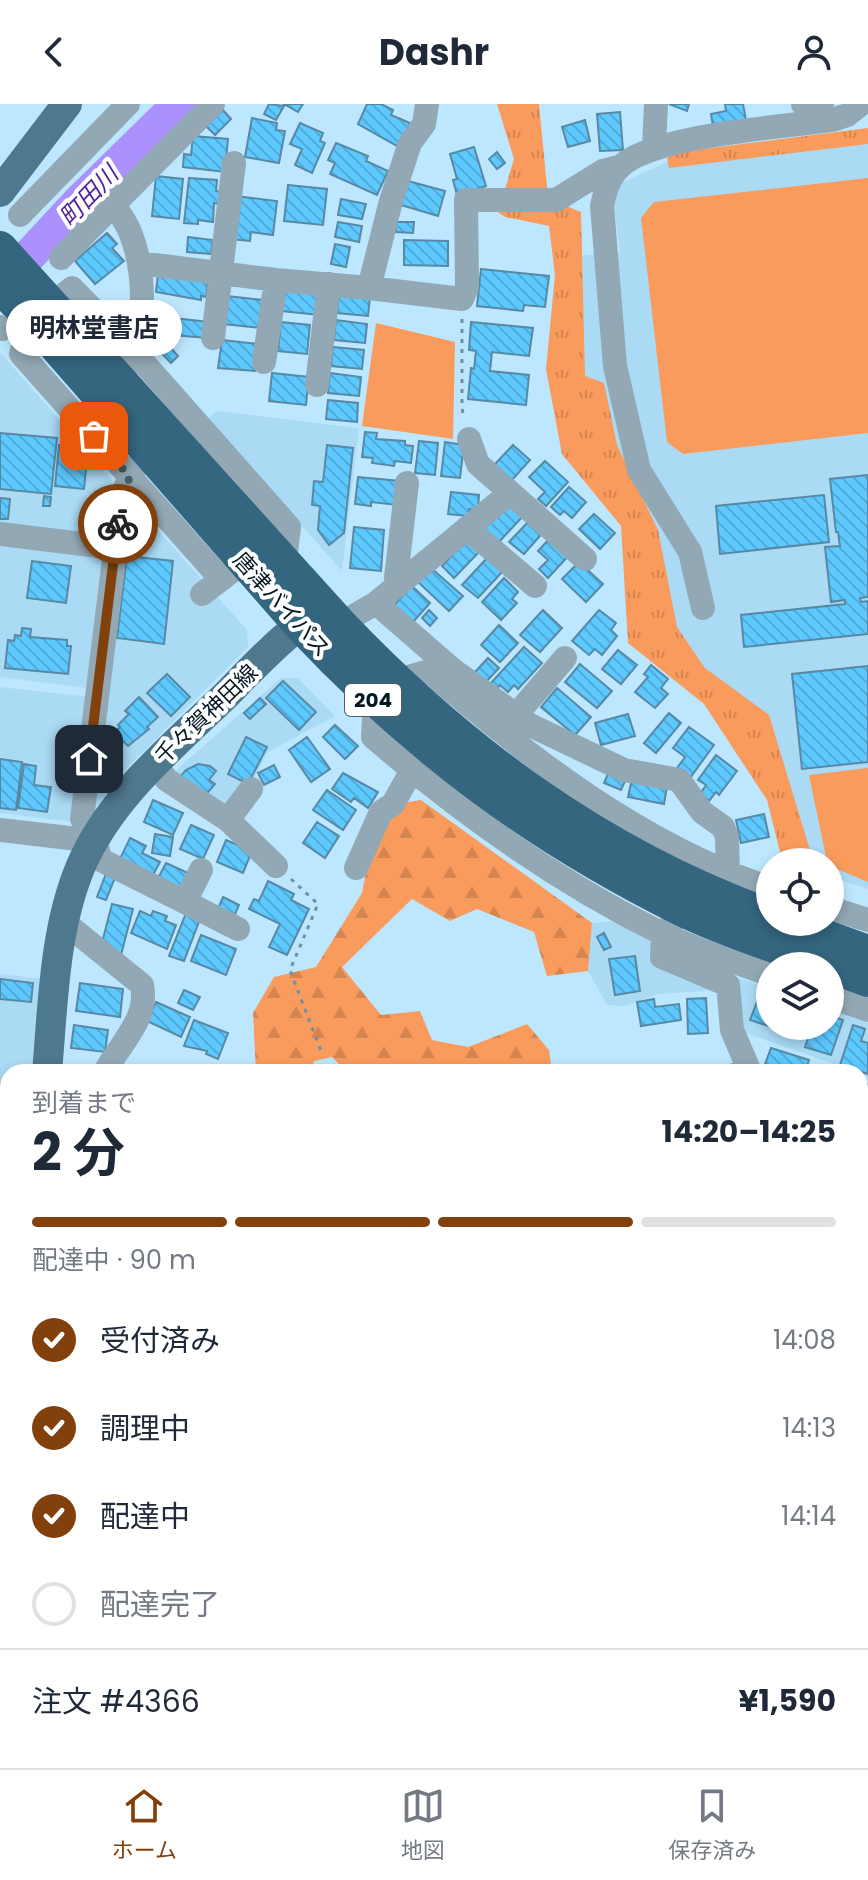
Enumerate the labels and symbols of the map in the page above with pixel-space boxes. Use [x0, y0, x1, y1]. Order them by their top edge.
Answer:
water label: 町田川 [52, 156, 128, 233]
callout: 明林堂書店 [6, 300, 182, 356]
pin [60, 402, 128, 470]
courier [78, 484, 158, 564]
street label: 唐津バイパス [226, 545, 337, 664]
street label: 千々賀神田線 [148, 657, 265, 771]
road number: 204 [345, 684, 401, 716]
pin [55, 725, 123, 793]

